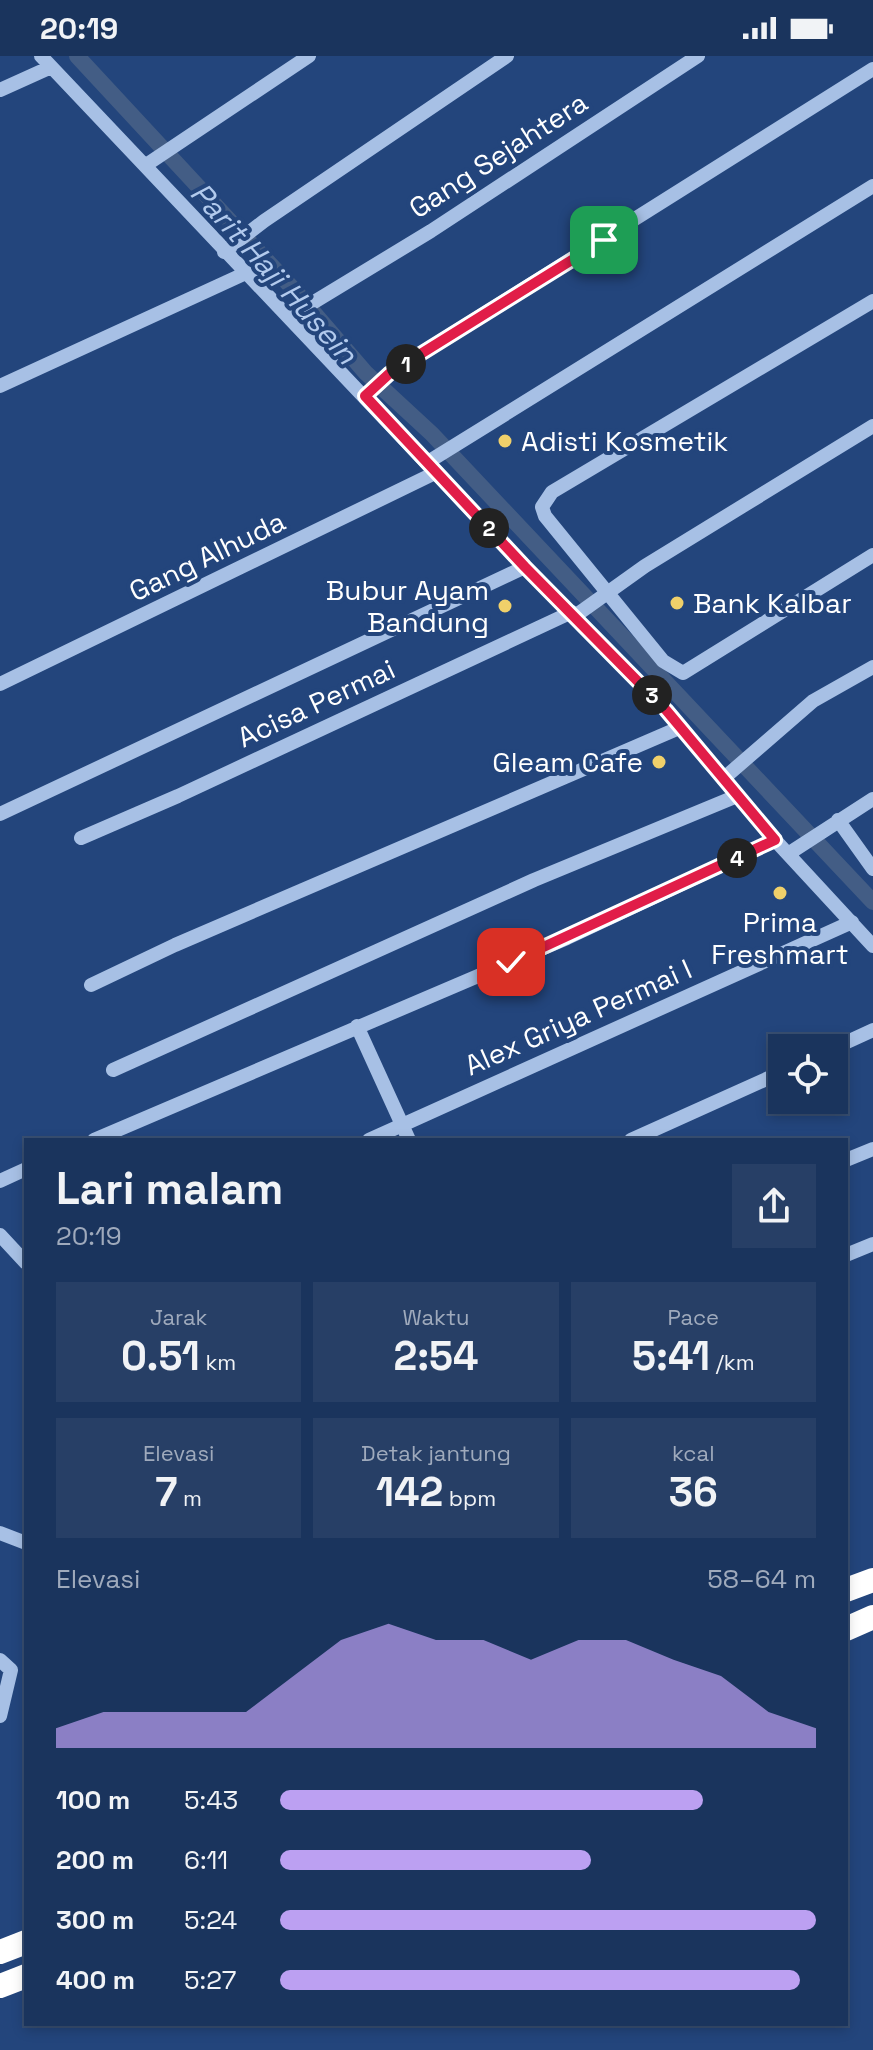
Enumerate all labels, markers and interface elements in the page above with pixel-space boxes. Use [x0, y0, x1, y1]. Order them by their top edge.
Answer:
text: 20:19 [40, 9, 118, 48]
street label: Gang Sejahtera [402, 84, 594, 226]
water label: Parit Haji Husein [182, 174, 366, 373]
pin [570, 206, 638, 274]
icon: arrive [582, 218, 626, 262]
pin: 1 [386, 344, 426, 384]
text: 1 [401, 350, 411, 378]
place label: Adisti Kosmetik [521, 423, 728, 459]
marker: Adisti Kosmetik [496, 432, 514, 450]
street label: Gang Alhuda [123, 503, 291, 609]
pin: 2 [469, 508, 509, 548]
text: 2 [482, 514, 496, 542]
place label: Bubur Ayam Bandung [326, 572, 489, 640]
place label: Bank Kalbar [693, 585, 852, 621]
marker: Bank Kalbar [668, 594, 686, 612]
marker: Bubur Ayam Bandung [496, 597, 514, 615]
street label: Acisa Permai [231, 651, 401, 755]
pin: 3 [632, 675, 672, 715]
text: 3 [645, 681, 659, 709]
place label: Gleam Cafe [492, 744, 643, 780]
marker: Gleam Cafe [650, 753, 668, 771]
pin: 4 [717, 838, 757, 878]
text: 4 [730, 844, 744, 872]
marker: Prima Freshmart [771, 884, 789, 902]
place label: Prima Freshmart [711, 904, 849, 972]
pin [477, 928, 545, 996]
icon: check [489, 940, 533, 984]
street label: Alex Griya Permai I [459, 951, 697, 1083]
map controls [768, 1034, 848, 1114]
button: locate [768, 1034, 848, 1114]
text: Lari malam [56, 1161, 283, 1217]
button: share [732, 1164, 816, 1248]
text: 20:19 [56, 1219, 122, 1253]
text: Jarak [150, 1303, 207, 1331]
text: Waktu [402, 1303, 470, 1331]
text: Pace [668, 1303, 719, 1331]
text: 0.51 [121, 1331, 200, 1382]
text: 2:54 [393, 1331, 479, 1382]
text: 5:41 [632, 1331, 710, 1382]
text: km [200, 1348, 236, 1376]
text: /km [710, 1348, 755, 1376]
text: Elevasi [143, 1439, 214, 1467]
text: Detak jantung [361, 1439, 511, 1467]
text: kcal [672, 1439, 715, 1467]
text: 7 [155, 1467, 177, 1518]
text: 142 [376, 1467, 443, 1518]
text: 36 [669, 1467, 718, 1518]
text: m [177, 1484, 202, 1512]
text: bpm [443, 1484, 496, 1512]
text: Elevasi [56, 1562, 140, 1596]
text: 58–64 m [707, 1562, 816, 1596]
text: 100 m [56, 1783, 130, 1817]
text: 5:43 [184, 1783, 238, 1817]
text: 200 m [56, 1843, 134, 1877]
text: 6:11 [184, 1843, 228, 1877]
text: 300 m [56, 1903, 134, 1937]
text: 5:24 [184, 1903, 237, 1937]
text: 400 m [56, 1963, 135, 1997]
text: 5:27 [184, 1963, 236, 1997]

